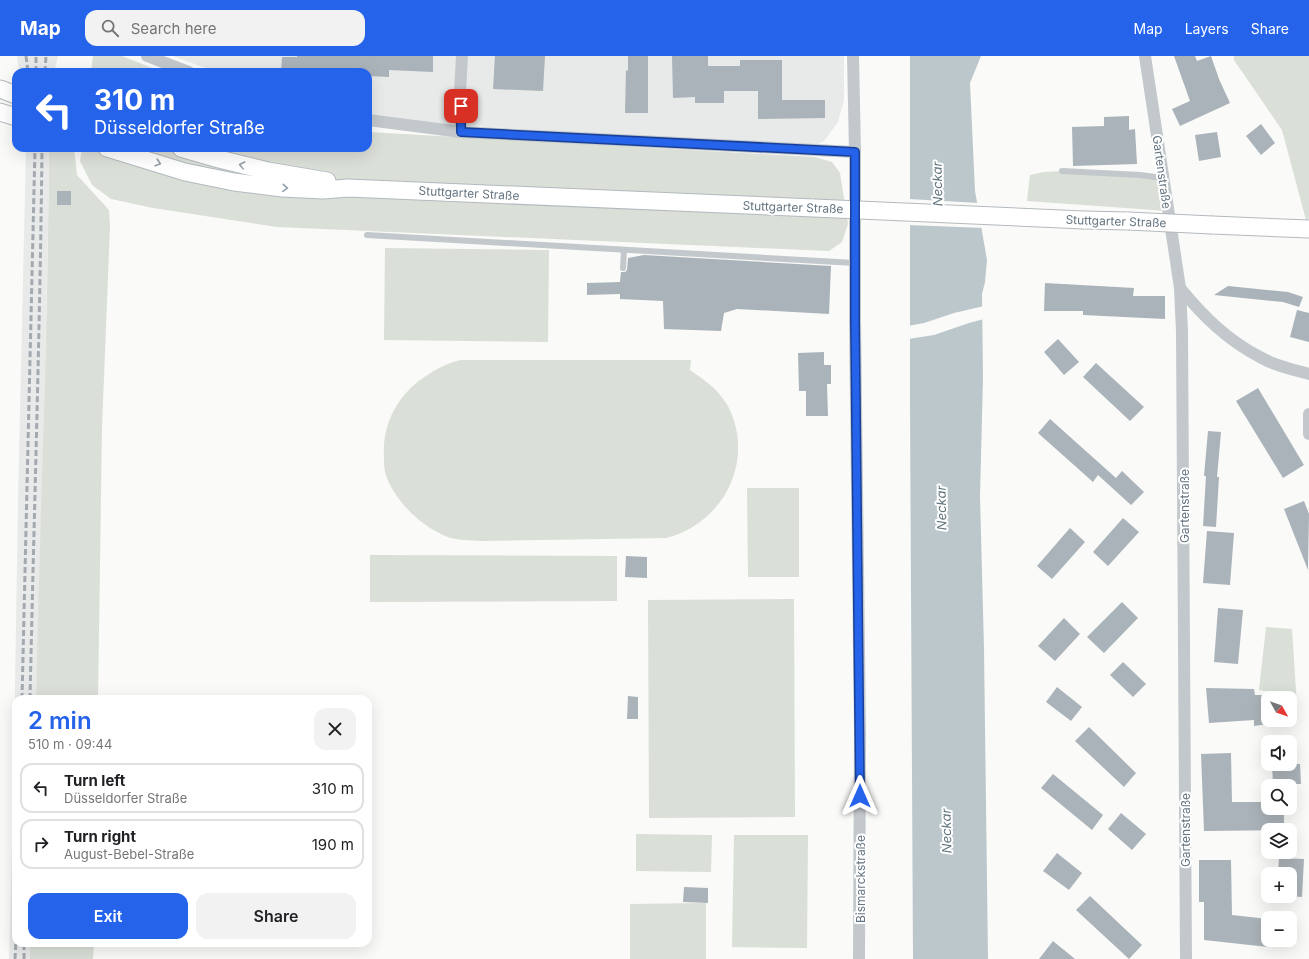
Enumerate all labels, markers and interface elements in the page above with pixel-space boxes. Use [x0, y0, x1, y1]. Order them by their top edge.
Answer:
search box [85, 10, 365, 46]
text: Map [20, 17, 61, 40]
icon: search [99, 17, 121, 39]
text: Search here [131, 19, 216, 38]
text: Map [1134, 20, 1163, 37]
text: Layers [1185, 20, 1229, 37]
text: Share [1251, 20, 1289, 37]
text: 310 m [94, 83, 175, 117]
icon: left [28, 84, 80, 136]
pin [444, 89, 478, 123]
icon: arrive [450, 95, 472, 117]
text: Düsseldorfer Straße [94, 117, 265, 138]
street label: Gartenstraße [1149, 134, 1175, 210]
one-way arrow [154, 158, 161, 167]
one-way arrow [239, 161, 245, 169]
water label: Neckar [929, 161, 945, 206]
one-way arrow [282, 183, 288, 192]
street label: Stuttgarter Straße [418, 183, 520, 203]
street label: Stuttgarter Straße [742, 198, 844, 216]
street label: Stuttgarter Straße [1065, 212, 1167, 230]
street label: Gartenstraße [1177, 469, 1192, 543]
water label: Neckar [933, 485, 949, 530]
north arrow [1261, 691, 1297, 727]
map controls [1261, 691, 1297, 947]
text: 2 min [28, 706, 92, 735]
button: close [314, 708, 356, 750]
button: sound [1261, 735, 1297, 771]
text: 510 m · 09:44 [28, 736, 112, 752]
text: Turn left [64, 771, 125, 790]
position arrow [839, 775, 881, 817]
icon: left [30, 777, 52, 799]
text: 310 m [312, 779, 354, 798]
button: search [1261, 779, 1297, 815]
text: Düsseldorfer Straße [64, 790, 187, 806]
street label: Gartenstraße [1178, 793, 1193, 867]
water label: Neckar [938, 808, 954, 853]
button: layers [1261, 823, 1297, 859]
text: Turn right [64, 827, 136, 846]
icon: right [30, 833, 52, 855]
text: 190 m [312, 835, 354, 854]
street label: Bismarckstraße [853, 835, 868, 923]
text: August-Bebel-Straße [64, 846, 194, 862]
button: + [1261, 867, 1297, 903]
button: Exit [28, 893, 188, 939]
button: Share [196, 893, 356, 939]
button: − [1261, 911, 1297, 947]

